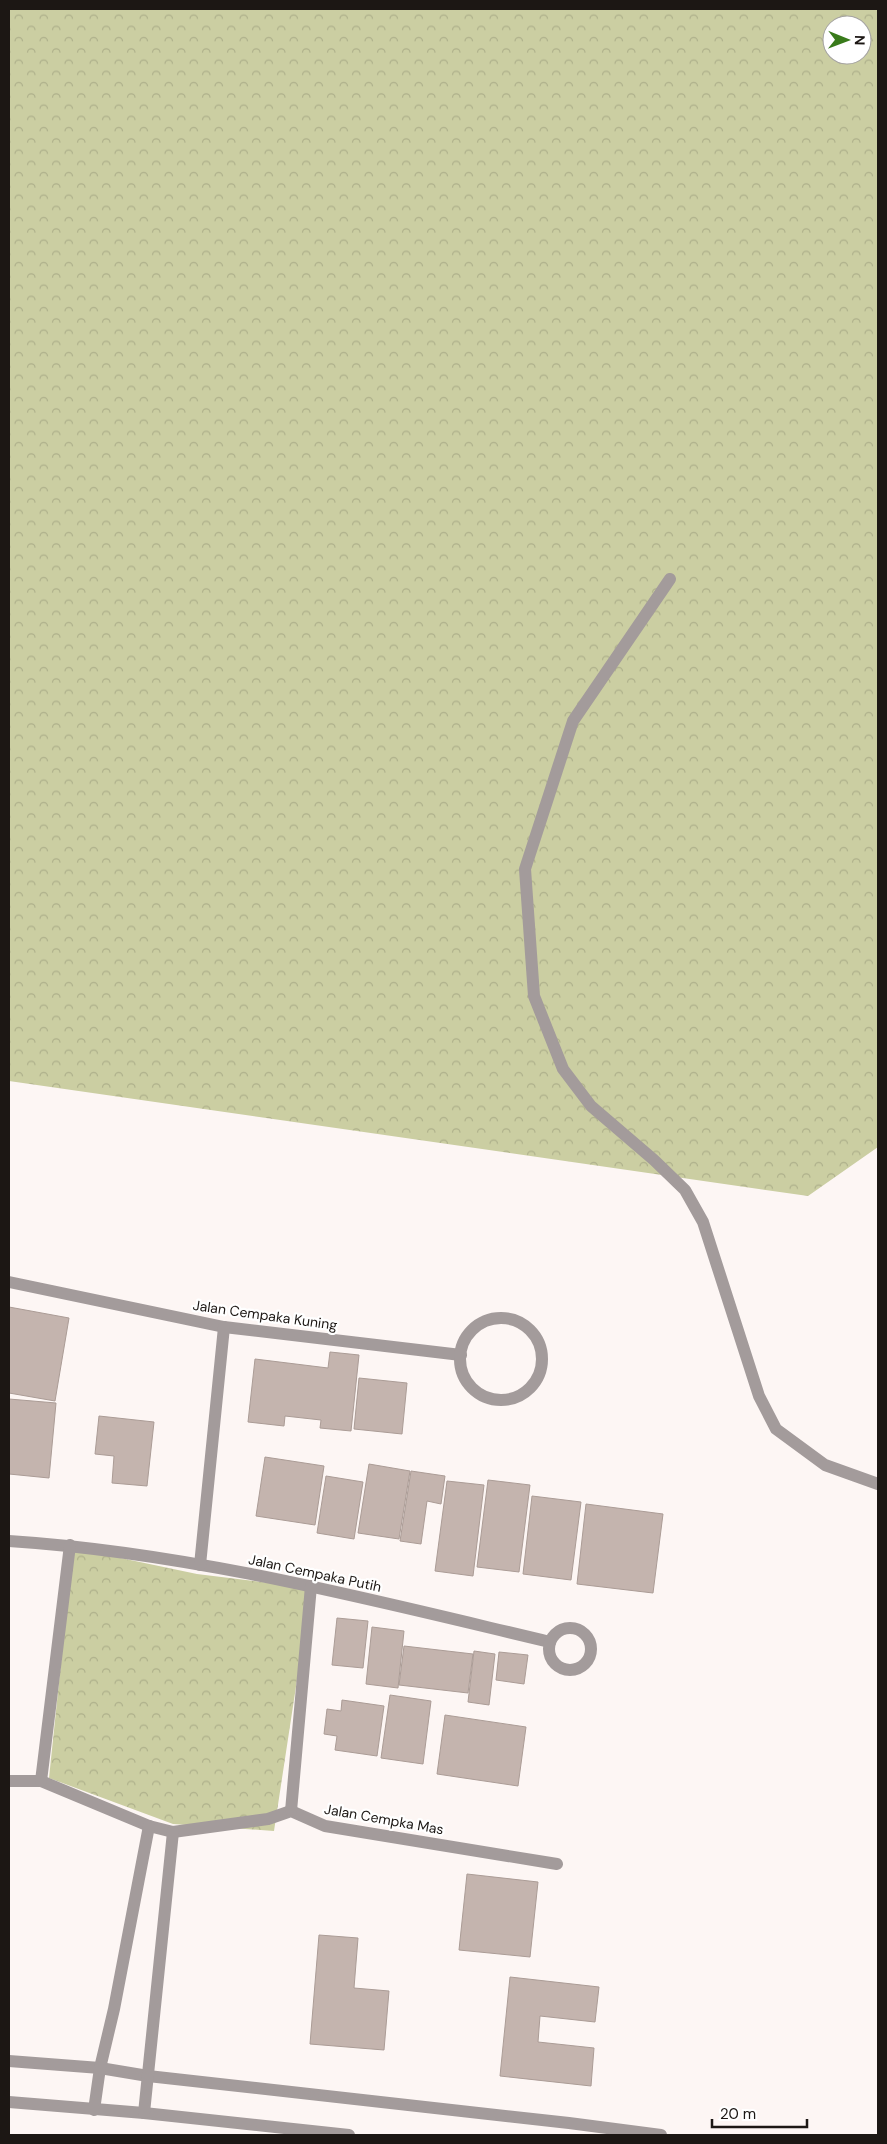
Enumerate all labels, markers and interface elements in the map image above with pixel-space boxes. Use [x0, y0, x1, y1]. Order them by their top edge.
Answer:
north arrow [822, 15, 872, 65]
text: N [851, 35, 869, 45]
street label: Jalan Cempaka Kuning [192, 1296, 338, 1334]
street label: Jalan Cempaka Putih [247, 1550, 383, 1596]
street label: Jalan Cempka Mas [323, 1800, 445, 1838]
scale bar [712, 2096, 807, 2128]
text: 20 m [720, 2104, 756, 2124]

